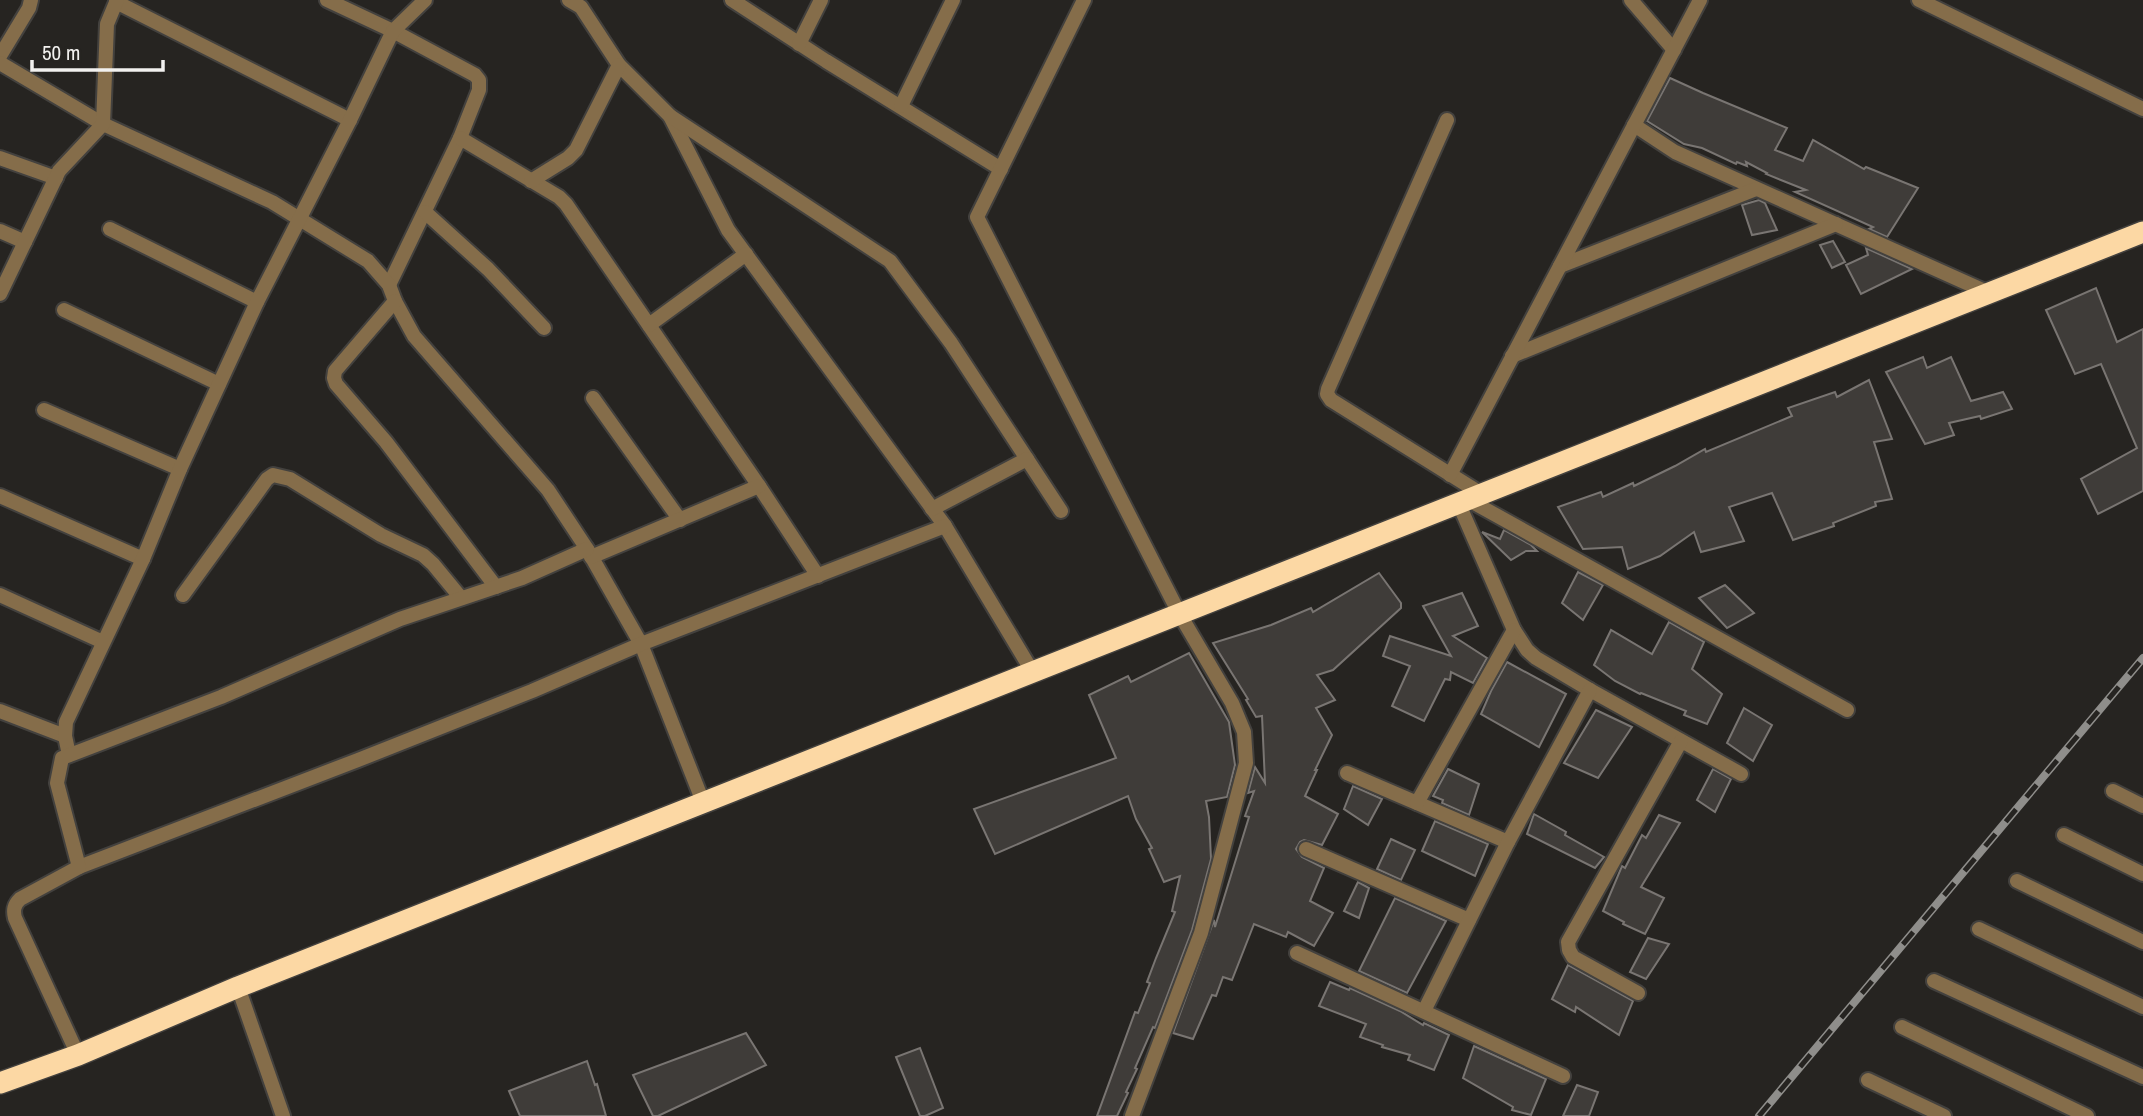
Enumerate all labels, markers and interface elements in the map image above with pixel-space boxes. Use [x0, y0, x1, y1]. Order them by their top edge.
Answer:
scale bar [32, 28, 163, 72]
text: 50 m [42, 38, 80, 67]

